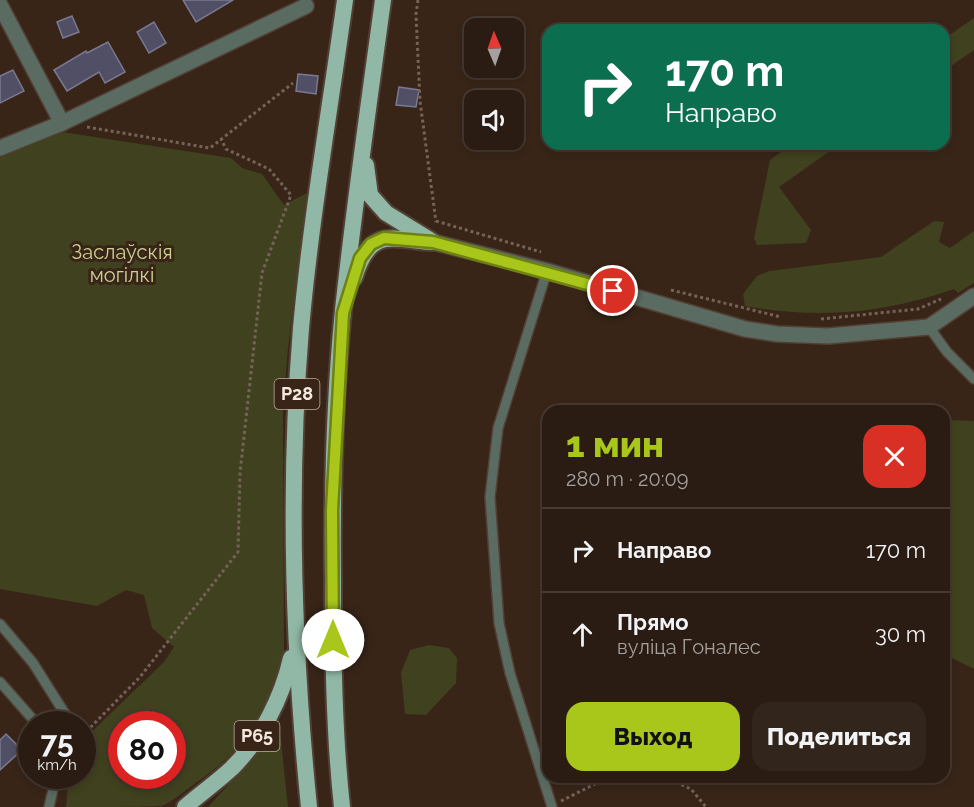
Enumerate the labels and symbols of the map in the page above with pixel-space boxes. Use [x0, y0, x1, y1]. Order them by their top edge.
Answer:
north arrow [464, 18, 524, 78]
park label: Заслаўскія могілкі [71, 240, 173, 287]
pin [587, 265, 638, 316]
road number: Р28 [274, 379, 320, 409]
position arrow [301, 608, 365, 672]
speed limit sign: 80 [108, 711, 186, 789]
road number: Р65 [234, 721, 280, 751]

